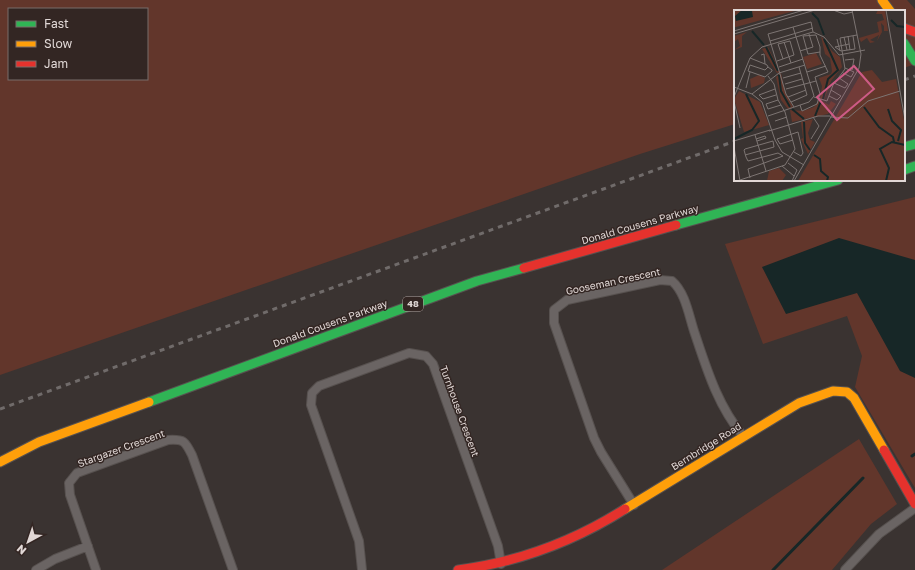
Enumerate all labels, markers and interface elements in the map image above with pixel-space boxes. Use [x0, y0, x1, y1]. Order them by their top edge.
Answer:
legend [8, 8, 148, 80]
inset map [734, 10, 905, 181]
text: Fast [44, 16, 69, 31]
text: Slow [44, 36, 72, 51]
text: Jam [44, 56, 68, 71]
street label: Donald Cousens Parkway [580, 201, 700, 246]
street label: Gooseman Crescent [565, 265, 661, 297]
street label: Donald Cousens Parkway [271, 297, 389, 349]
road number: 48 [403, 297, 423, 311]
street label: Turnhouse Crescent [438, 364, 482, 458]
street label: Bernbridge Road [669, 420, 743, 472]
street label: Stargazer Crescent [76, 427, 166, 469]
north arrow [8, 522, 48, 562]
text: N [14, 542, 29, 558]

